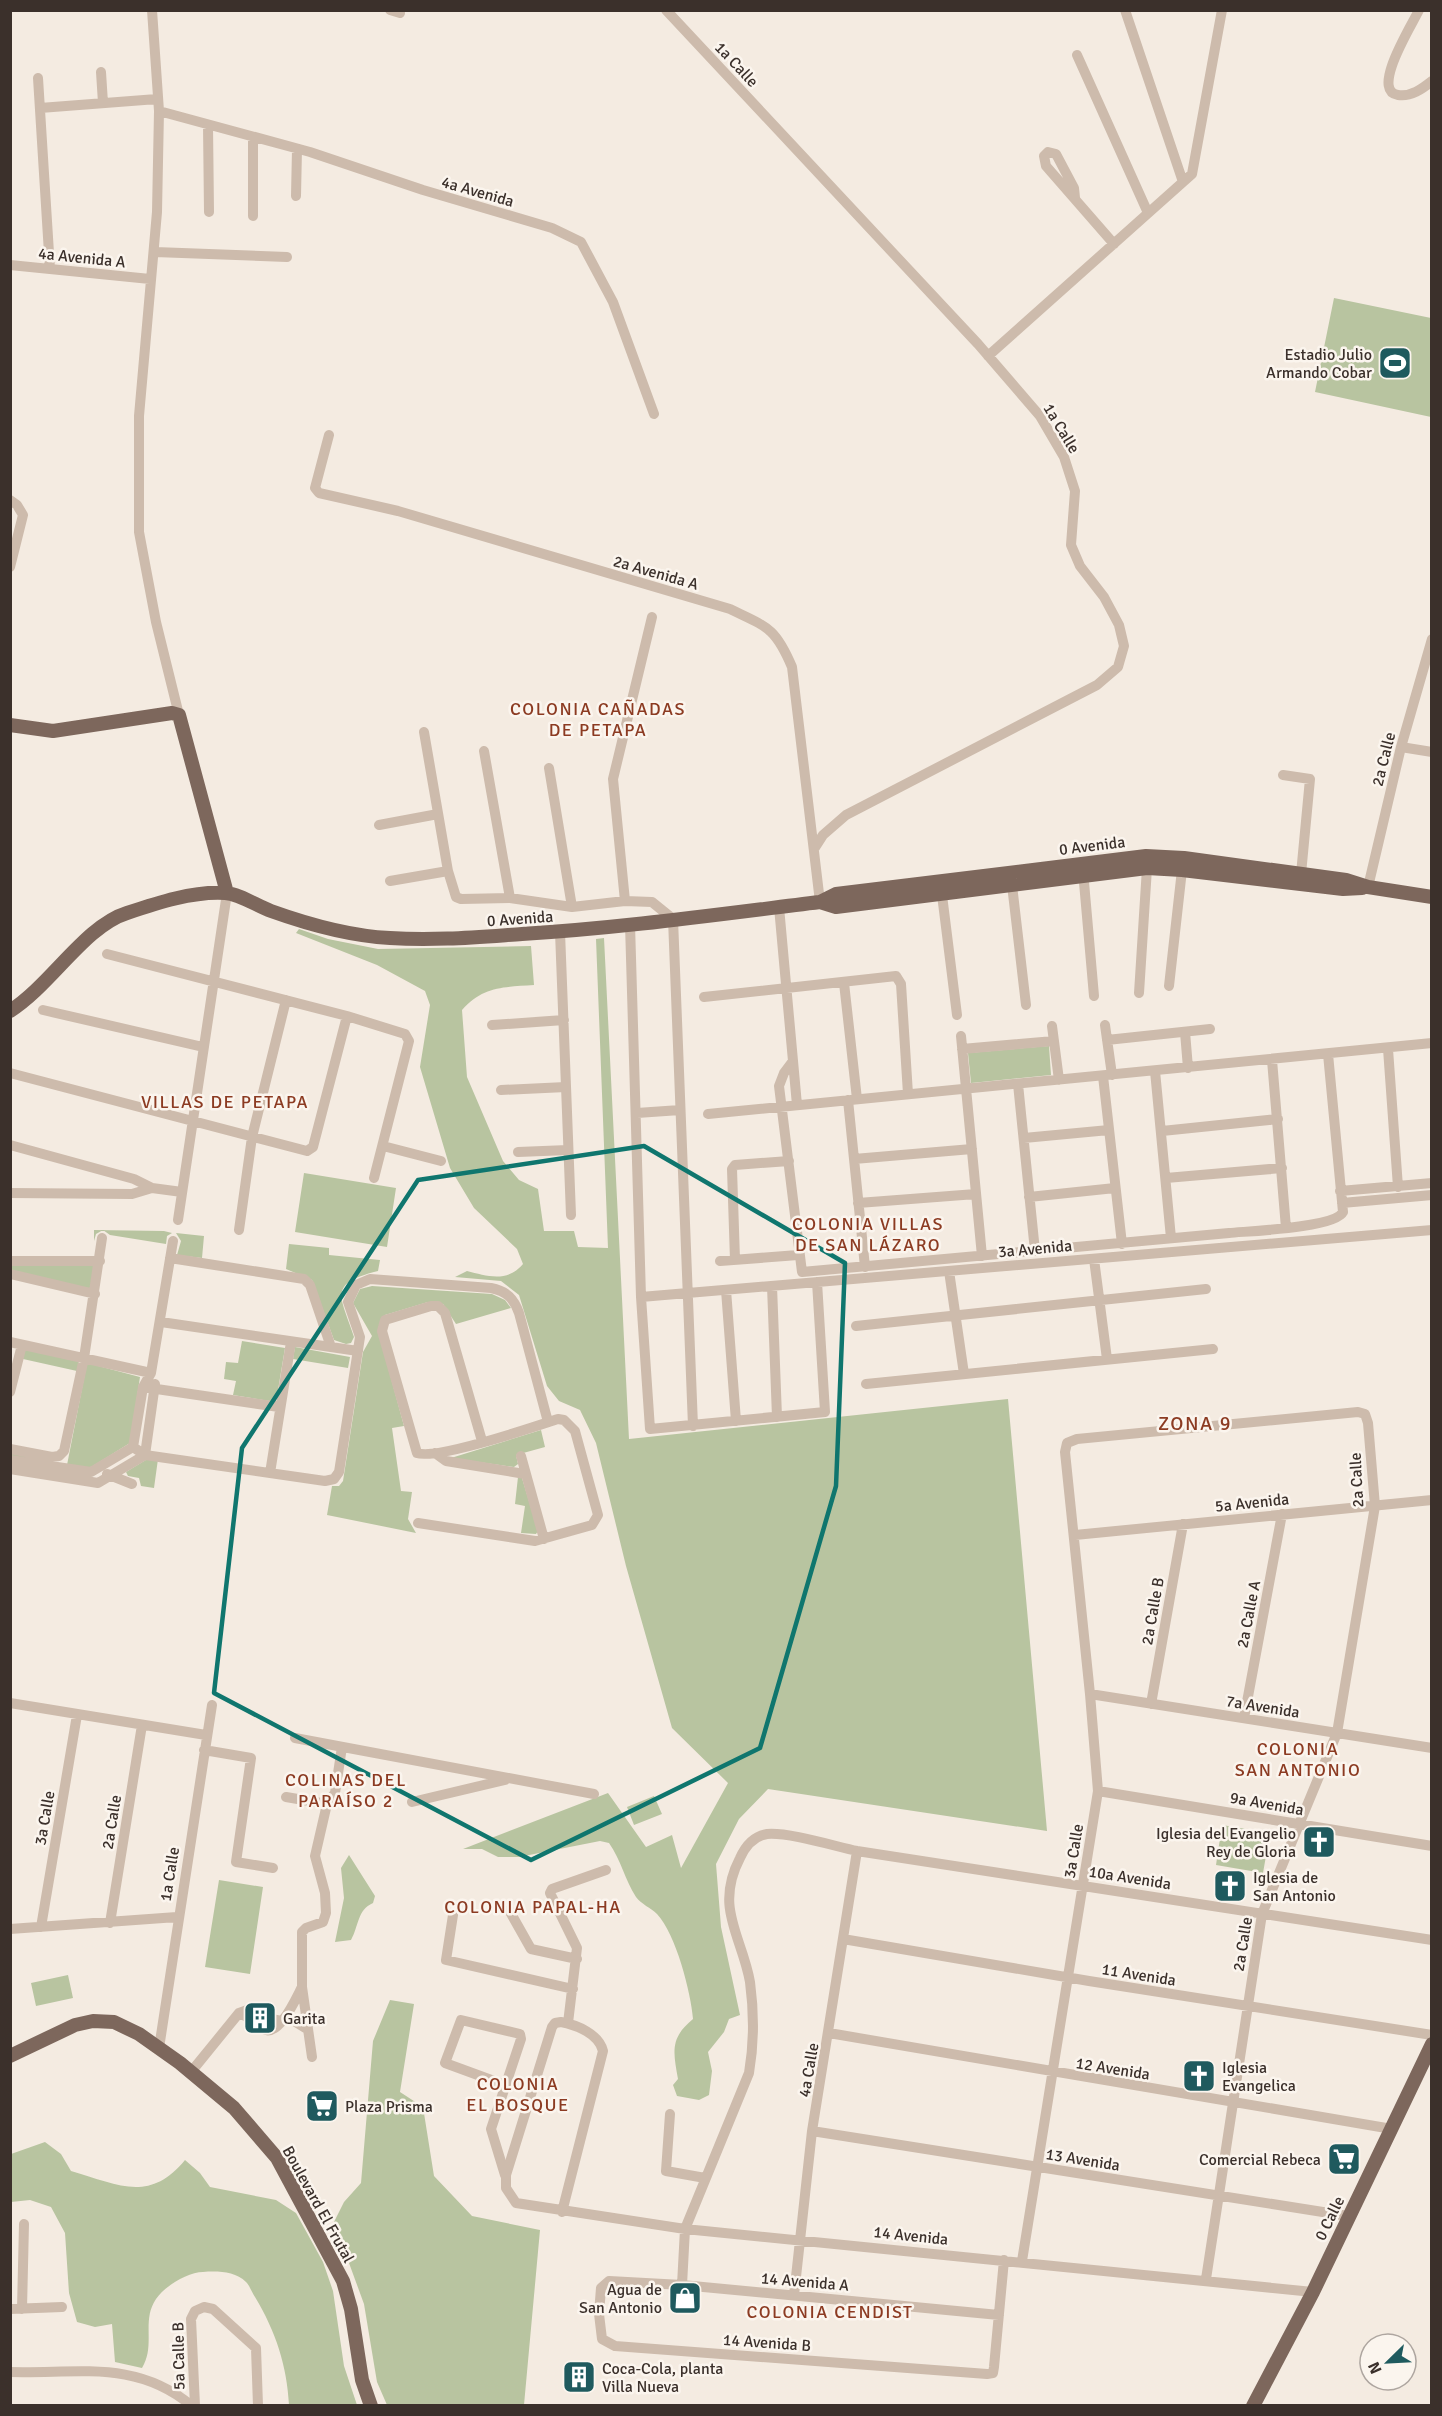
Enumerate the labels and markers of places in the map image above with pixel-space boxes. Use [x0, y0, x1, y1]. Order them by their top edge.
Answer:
place label: Estadio Julio Armando Cobar [1266, 345, 1372, 383]
sports icon: Estadio Julio Armando Cobar [1377, 345, 1413, 381]
place label: Iglesia del Evangelio Rey de Gloria [1156, 1824, 1296, 1862]
church icon: Iglesia del Evangelio Rey de Gloria [1301, 1824, 1337, 1860]
church icon: Iglesia de San Antonio [1212, 1868, 1248, 1904]
place label: Iglesia de San Antonio [1253, 1868, 1336, 1906]
building icon: Garita [242, 2000, 278, 2036]
place label: Garita [283, 2009, 326, 2029]
church icon: Iglesia Evangelica [1181, 2058, 1217, 2094]
place label: Iglesia Evangelica [1222, 2058, 1296, 2096]
supermarket icon: Plaza Prisma [304, 2088, 340, 2124]
place label: Plaza Prisma [345, 2097, 433, 2117]
supermarket icon: Comercial Rebeca [1326, 2141, 1362, 2177]
place label: Comercial Rebeca [1199, 2150, 1321, 2170]
place label: Agua de San Antonio [579, 2280, 662, 2318]
shop icon: Agua de San Antonio [667, 2280, 703, 2316]
building icon: Coca-Cola, planta Villa Nueva [561, 2359, 597, 2395]
place label: Coca-Cola, planta Villa Nueva [602, 2359, 723, 2397]

